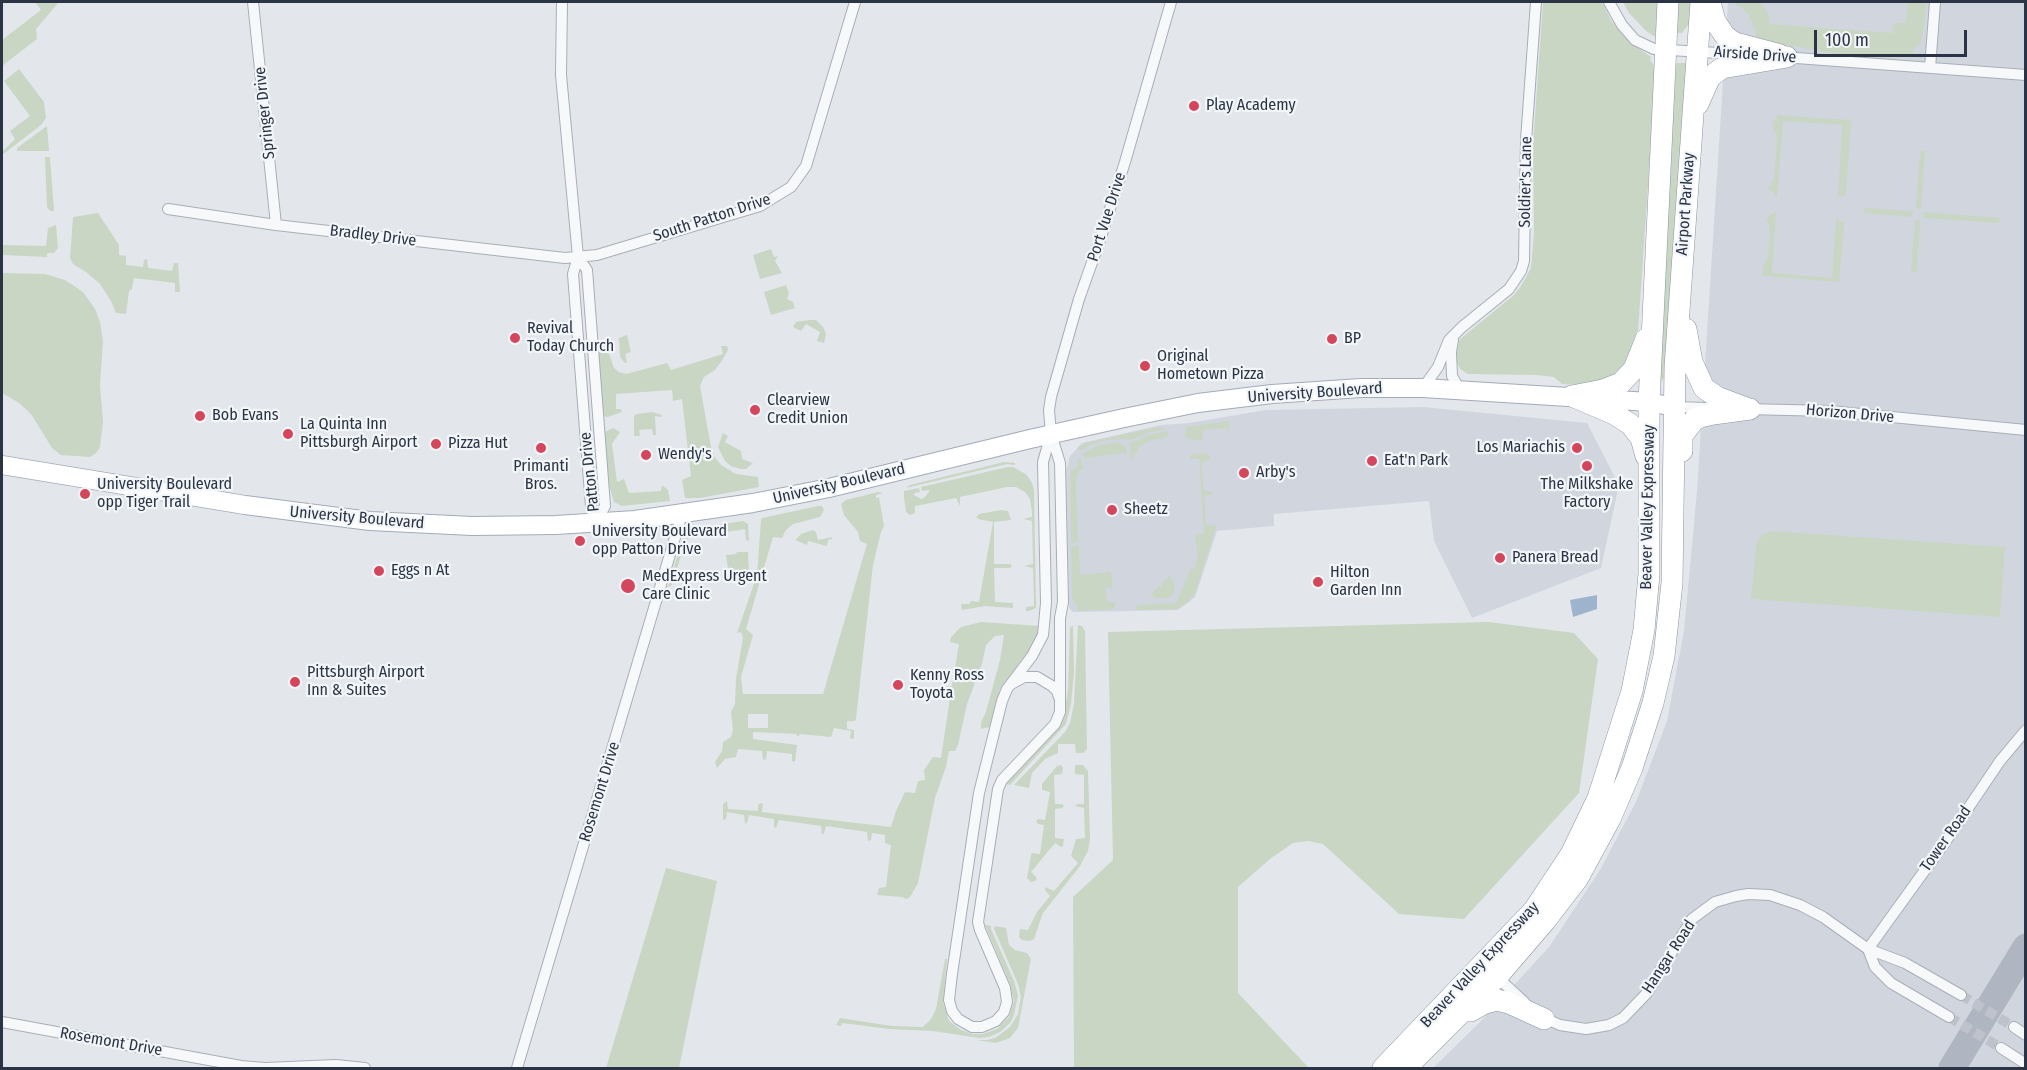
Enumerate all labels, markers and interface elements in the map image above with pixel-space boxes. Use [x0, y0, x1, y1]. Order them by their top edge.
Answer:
scale bar [1817, 18, 1970, 56]
text: 100 m [1825, 29, 1869, 51]
street label: Airside Drive [1713, 43, 1797, 67]
street label: Springer Drive [251, 66, 279, 160]
place label: Play Academy [1206, 96, 1296, 116]
marker: Play Academy [1187, 99, 1201, 113]
street label: Soldier's Lane [1516, 136, 1536, 228]
street label: Airport Parkway [1673, 152, 1699, 256]
street label: Port Vue Drive [1084, 170, 1130, 264]
street label: South Patton Drive [651, 190, 773, 246]
street label: Bradley Drive [329, 221, 417, 251]
place label: Revival Today Church [527, 319, 614, 357]
place label: BP [1344, 329, 1361, 349]
marker: Revival Today Church [508, 331, 522, 345]
marker: BP [1325, 332, 1339, 346]
place label: Original Hometown Pizza [1157, 347, 1264, 385]
marker: Original Hometown Pizza [1138, 359, 1152, 373]
street label: University Boulevard [1247, 379, 1383, 407]
place label: Clearview Credit Union [767, 391, 848, 429]
street label: Horizon Drive [1805, 401, 1895, 427]
marker: Clearview Credit Union [748, 403, 762, 417]
place label: Bob Evans [212, 406, 279, 426]
marker: Bob Evans [193, 409, 207, 423]
place label: La Quinta Inn Pittsburgh Airport [300, 415, 417, 453]
street label: Beaver Valley Expressway [1637, 424, 1659, 590]
marker: La Quinta Inn Pittsburgh Airport [281, 427, 295, 441]
street label: Patton Drive [576, 431, 604, 513]
place label: Pizza Hut [448, 434, 508, 454]
marker: Pizza Hut [429, 437, 443, 451]
place label: Los Mariachis [1476, 438, 1565, 458]
marker: Primanti Bros. [534, 441, 548, 455]
marker: Los Mariachis [1570, 441, 1584, 455]
place label: Wendy's [658, 445, 712, 465]
marker: Wendy's [639, 448, 653, 462]
place label: Eat'n Park [1384, 451, 1448, 471]
marker: Eat'n Park [1365, 454, 1379, 468]
place label: Primanti Bros. [513, 457, 569, 495]
street label: University Boulevard [771, 459, 907, 509]
marker: The Milkshake Factory [1580, 459, 1594, 473]
place label: Arby's [1256, 463, 1295, 483]
marker: Arby's [1237, 466, 1251, 480]
place label: University Boulevard opp Tiger Trail [97, 475, 232, 513]
place label: The Milkshake Factory [1541, 475, 1633, 513]
marker: University Boulevard opp Tiger Trail [78, 487, 92, 501]
place label: Sheetz [1124, 500, 1168, 520]
street label: University Boulevard [289, 503, 425, 533]
marker: Sheetz [1105, 503, 1119, 517]
place label: University Boulevard opp Patton Drive [592, 522, 727, 560]
marker: University Boulevard opp Patton Drive [573, 534, 587, 548]
place label: Panera Bread [1512, 548, 1598, 568]
marker: Panera Bread [1493, 551, 1507, 565]
place label: Eggs n At [391, 561, 450, 581]
place label: Hilton Garden Inn [1330, 563, 1402, 601]
marker: Eggs n At [372, 564, 386, 578]
place label: MedExpress Urgent Care Clinic [642, 567, 767, 605]
marker: Hilton Garden Inn [1311, 575, 1325, 589]
marker: MedExpress Urgent Care Clinic [619, 577, 637, 595]
place label: Pittsburgh Airport Inn & Suites [307, 663, 424, 701]
place label: Kenny Ross Toyota [910, 666, 984, 704]
marker: Pittsburgh Airport Inn & Suites [288, 675, 302, 689]
marker: Kenny Ross Toyota [891, 678, 905, 692]
street label: Rosemont Drive [576, 740, 624, 844]
street label: Tower Road [1916, 802, 1976, 876]
street label: Beaver Valley Expressway [1417, 898, 1543, 1032]
street label: Hangar Road [1638, 917, 1700, 997]
street label: Rosemont Drive [58, 1024, 164, 1060]

